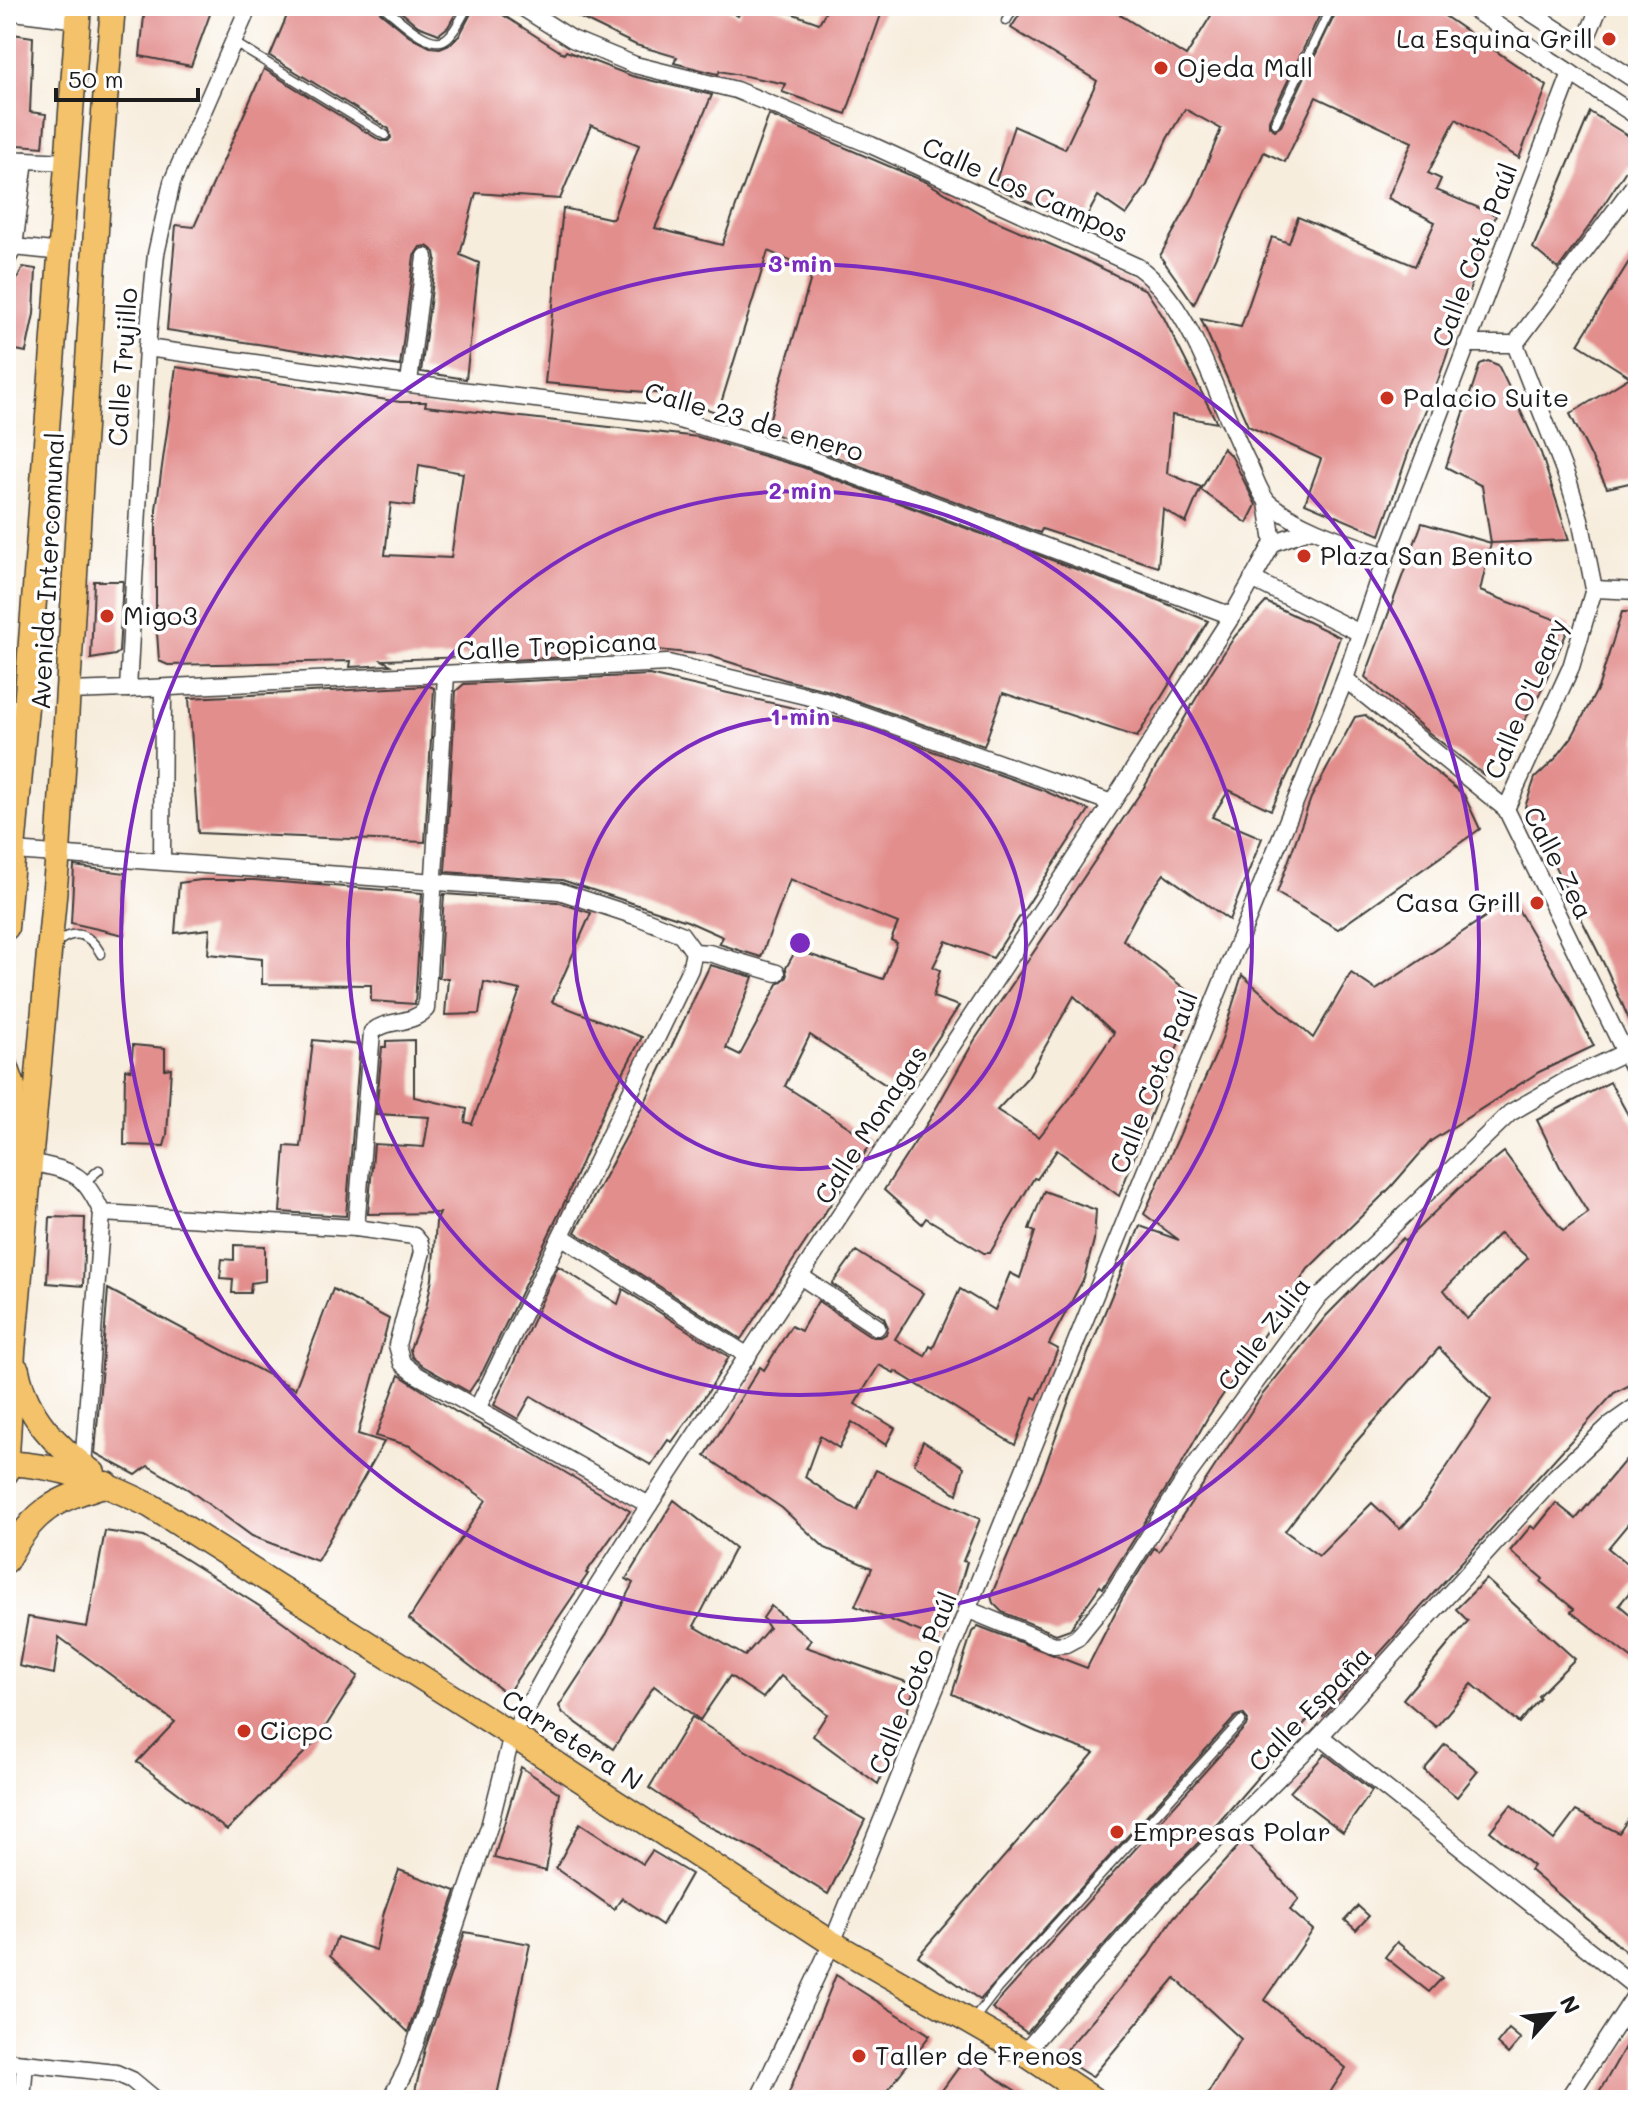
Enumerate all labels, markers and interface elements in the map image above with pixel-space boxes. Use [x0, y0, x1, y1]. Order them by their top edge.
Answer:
place label: La Esquina Grill [1396, 21, 1593, 55]
marker: La Esquina Grill [1600, 30, 1618, 48]
place label: Ojeda Mall [1177, 50, 1313, 84]
scale bar [56, 52, 198, 102]
marker: Ojeda Mall [1152, 59, 1170, 77]
text: 50 m [68, 63, 124, 94]
street label: Calle Los Campos [917, 128, 1134, 250]
street label: Calle Coto Paúl [1423, 158, 1525, 351]
text: 3 min [768, 247, 832, 278]
street label: Calle Trujillo [99, 286, 145, 448]
street label: Calle 23 de enero [641, 374, 868, 469]
place label: Palacio Suite [1403, 380, 1569, 414]
marker: Palacio Suite [1378, 389, 1396, 407]
street label: Avenida Intercomunal [23, 431, 71, 711]
text: 2 min [769, 474, 832, 505]
place label: Plaza San Benito [1320, 538, 1533, 572]
marker: Plaza San Benito [1295, 547, 1313, 565]
place label: Migo3 [123, 598, 197, 632]
marker: Migo3 [98, 607, 116, 625]
street label: Calle O'Leary [1476, 613, 1574, 784]
street label: Calle Tropicana [456, 623, 658, 667]
text: 1 min [770, 700, 830, 731]
street label: Calle Zea [1516, 800, 1602, 925]
place label: Casa Grill [1396, 885, 1521, 919]
marker: Casa Grill [1528, 894, 1546, 912]
centre of rings [786, 929, 814, 957]
street label: Calle Coto Paúl [1101, 985, 1205, 1178]
street label: Calle Monagas [806, 1039, 934, 1210]
street label: Calle Zulia [1209, 1269, 1317, 1397]
street label: Calle Coto Paúl [860, 1586, 964, 1779]
street label: Calle España [1241, 1638, 1378, 1779]
street label: Carretera N [496, 1681, 649, 1797]
place label: Cicpc [260, 1713, 333, 1747]
marker: Cicpc [235, 1722, 253, 1740]
place label: Empresas Polar [1133, 1814, 1331, 1848]
marker: Empresas Polar [1108, 1823, 1126, 1841]
north arrow [1512, 1974, 1592, 2054]
text: N [1554, 1991, 1587, 2019]
place label: Taller de Frenos [875, 2038, 1083, 2072]
marker: Taller de Frenos [850, 2047, 868, 2065]

